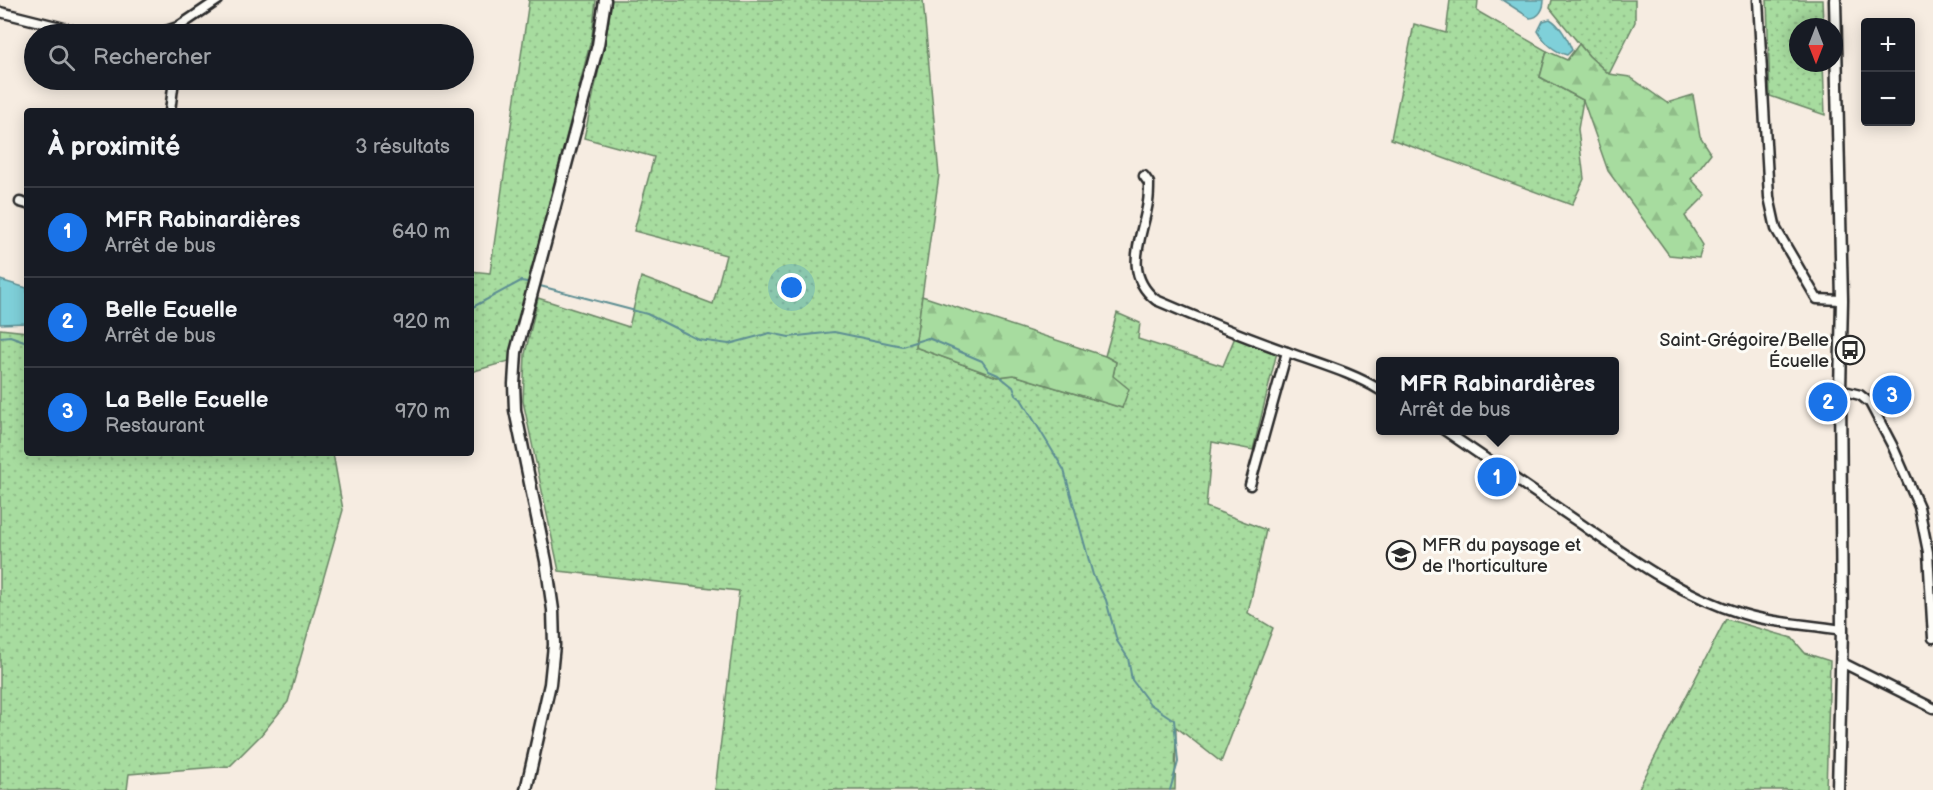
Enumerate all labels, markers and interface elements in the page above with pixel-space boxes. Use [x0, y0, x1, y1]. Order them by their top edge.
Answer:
north arrow [1789, 18, 1843, 72]
map controls [1861, 18, 1915, 126]
button: + [1861, 18, 1915, 72]
search box [24, 24, 474, 90]
icon: search [45, 41, 78, 74]
text: Rechercher [93, 44, 211, 71]
button: − [1861, 72, 1915, 126]
text: À proximité [48, 132, 180, 163]
text: 3 résultats [355, 135, 450, 159]
text: MFR Rabinardières [105, 207, 300, 234]
text: 1 [63, 220, 72, 244]
text: 640 m [392, 220, 450, 244]
text: Arrêt de bus [105, 234, 216, 258]
your location [777, 273, 806, 302]
text: Belle Ecuelle [105, 297, 237, 324]
text: 2 [62, 310, 73, 334]
text: 920 m [393, 310, 450, 334]
text: Arrêt de bus [105, 324, 216, 348]
place label: Saint-Grégoire/Belle Écuelle [1660, 330, 1829, 372]
bus stop icon: Saint-Grégoire/Belle Écuelle [1834, 334, 1866, 366]
popup [1376, 357, 1619, 435]
text: MFR Rabinardières [1400, 371, 1595, 398]
pin: 3 [1872, 372, 1912, 418]
pin: 2 [1808, 380, 1848, 424]
text: La Belle Ecuelle [105, 387, 268, 414]
text: Arrêt de bus [1400, 398, 1511, 422]
text: 3 [62, 400, 73, 424]
text: 970 m [395, 400, 450, 424]
text: Restaurant [105, 414, 205, 438]
pin: 1 [1478, 454, 1516, 500]
place label: MFR du paysage et de l'horticulture [1422, 535, 1581, 577]
school or university icon: MFR du paysage et de l'horticulture [1385, 539, 1417, 571]

